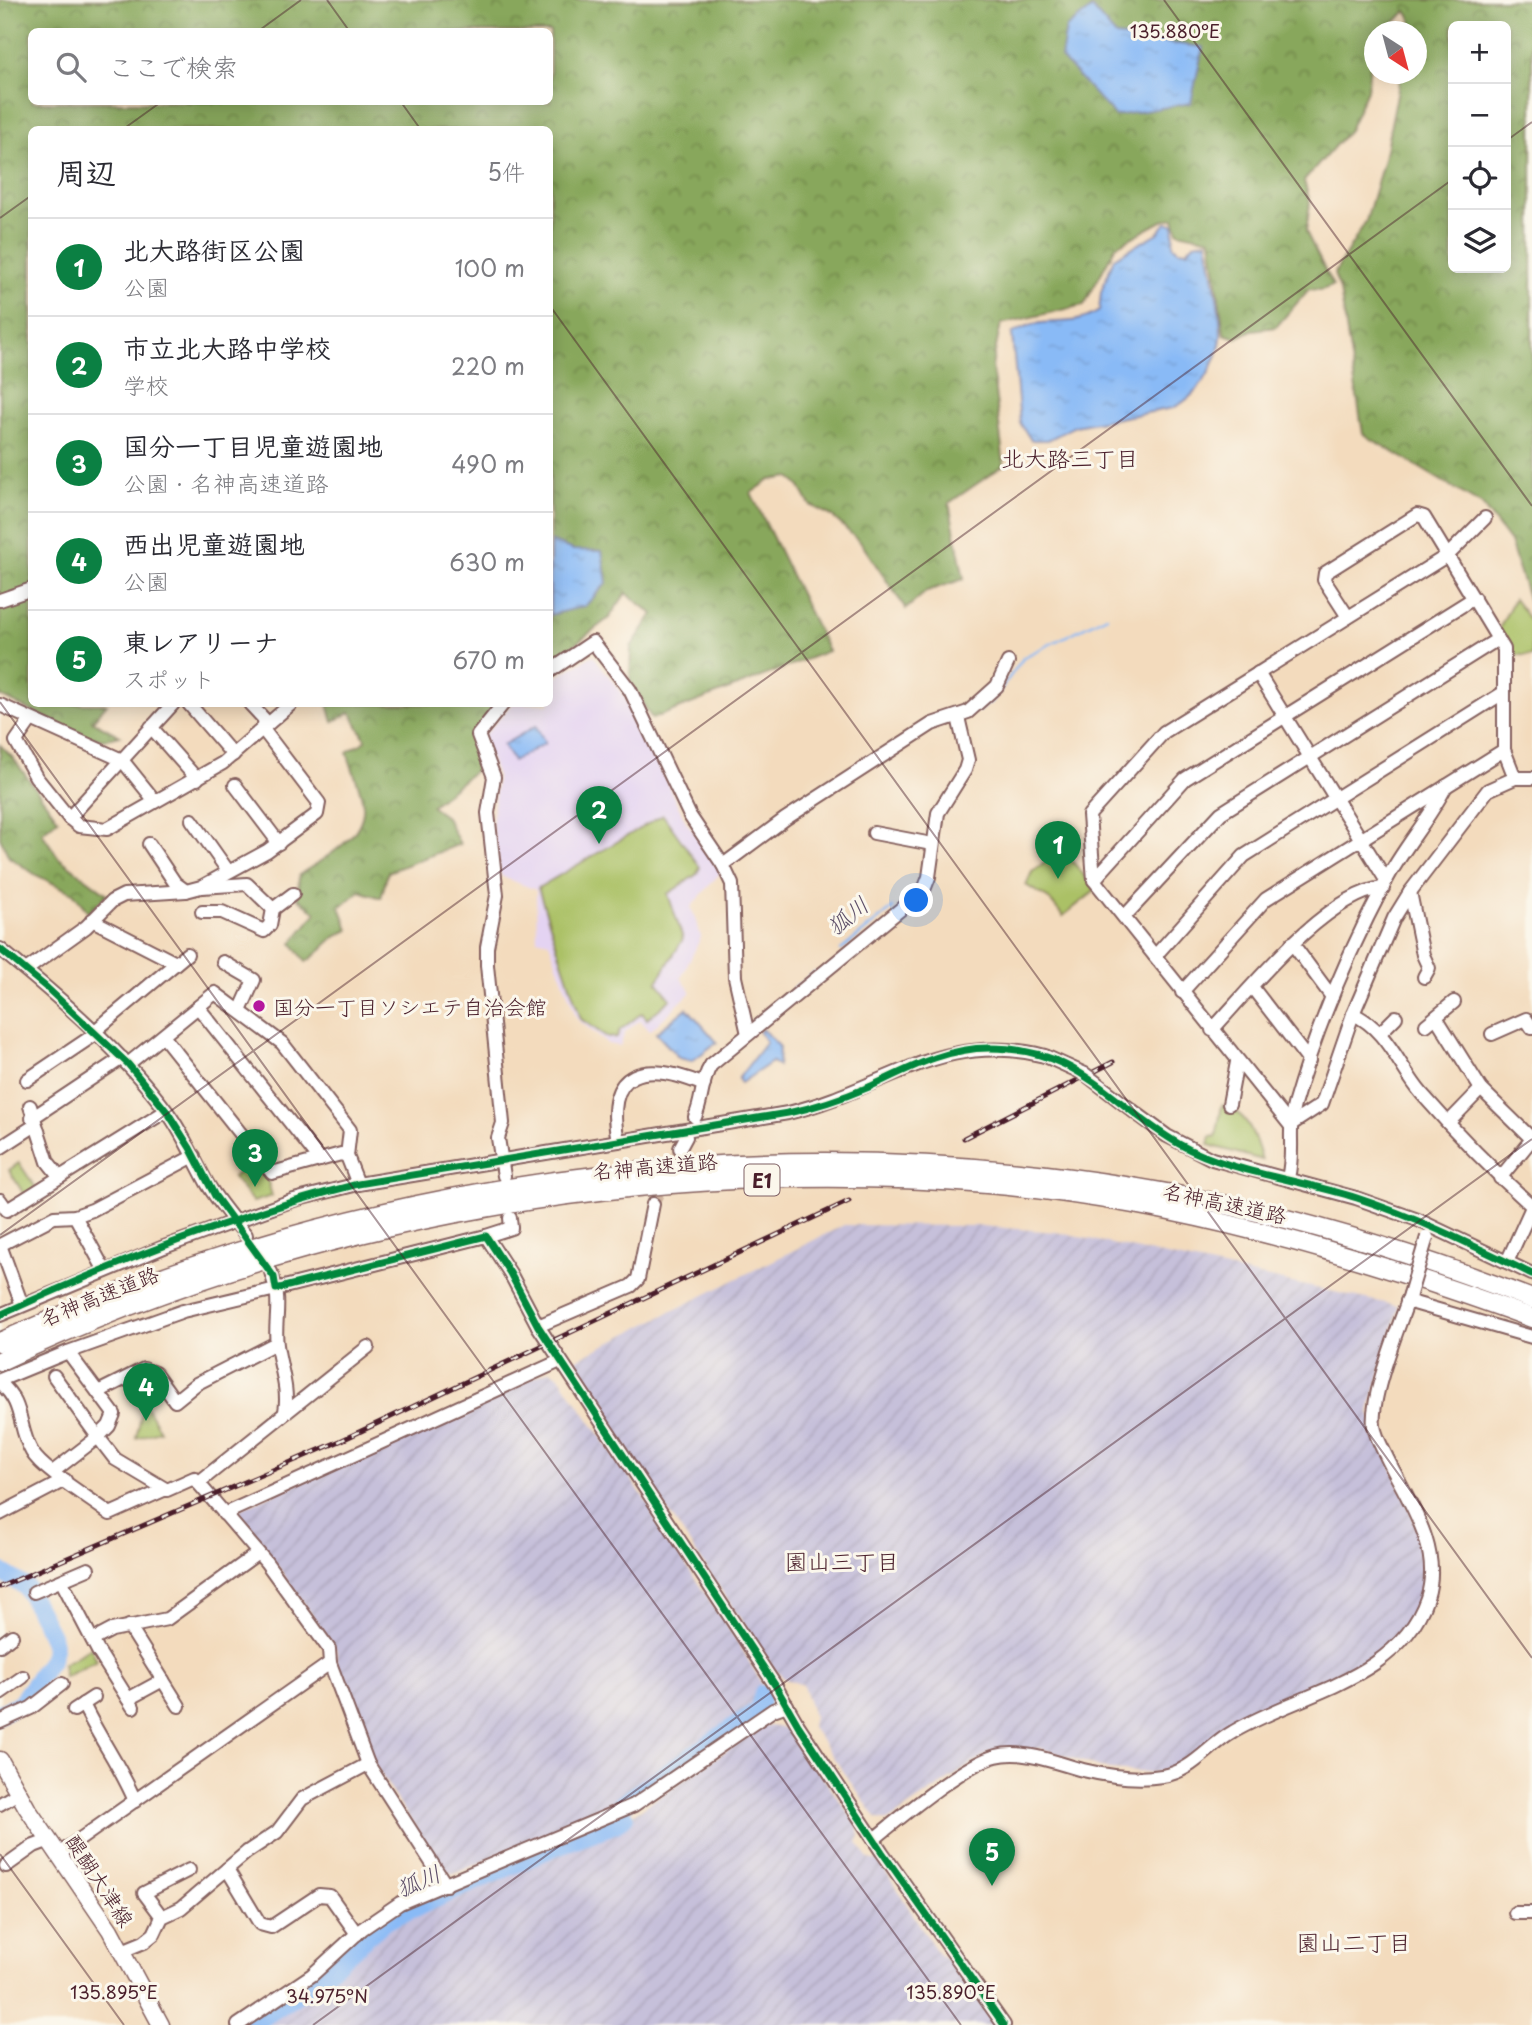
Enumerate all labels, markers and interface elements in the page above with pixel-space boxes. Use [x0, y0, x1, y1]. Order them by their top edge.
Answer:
text: 135.880°E [1130, 17, 1220, 44]
north arrow [1364, 21, 1427, 84]
map controls [1448, 21, 1511, 273]
button: + [1448, 21, 1511, 84]
search box [28, 28, 553, 105]
text: ここで検索 [108, 47, 238, 86]
icon: search [52, 48, 90, 86]
button: − [1448, 84, 1511, 147]
button: locate [1448, 147, 1511, 210]
text: 周辺 [56, 149, 116, 194]
text: 5件 [487, 154, 525, 189]
button: layers [1448, 210, 1511, 273]
text: 北大路街区公園 [123, 230, 305, 269]
text: 1 [74, 250, 85, 285]
text: 100 m [455, 250, 525, 285]
text: 公園 [123, 269, 169, 304]
text: 市立北大路中学校 [123, 328, 331, 367]
text: 2 [71, 348, 87, 383]
text: 220 m [451, 348, 525, 383]
text: 学校 [123, 367, 169, 402]
text: 国分一丁目児童遊園地 [123, 426, 383, 465]
district label: 北大路三丁目 [1001, 440, 1139, 475]
text: 3 [71, 446, 87, 481]
text: 490 m [451, 446, 525, 481]
text: 公園 · 名神高速道路 [123, 465, 329, 500]
text: 西出児童遊園地 [123, 524, 305, 563]
text: 4 [71, 544, 87, 579]
text: 630 m [449, 544, 525, 579]
text: 公園 [123, 563, 169, 598]
text: 東レアリーナ [123, 622, 279, 661]
text: 5 [72, 642, 86, 677]
text: 670 m [453, 642, 525, 677]
text: スポット [123, 661, 215, 696]
pin: 2 [576, 786, 622, 844]
pin: 1 [1035, 821, 1081, 879]
your location [899, 883, 933, 917]
water label: 狐川 [818, 887, 876, 943]
place label: 国分一丁目ソシエテ自治会館 [273, 990, 547, 1022]
marker: 国分一丁目ソシエテ自治会館 [251, 998, 267, 1014]
pin: 3 [232, 1129, 278, 1187]
street label: 名神高速道路 [591, 1144, 719, 1186]
road number: E1 [744, 1164, 780, 1196]
street label: 名神高速道路 [1160, 1173, 1290, 1231]
street label: 名神高速道路 [35, 1257, 163, 1333]
pin: 4 [123, 1363, 169, 1421]
district label: 園山三丁目 [785, 1543, 900, 1578]
street label: 醍醐大津線 [59, 1827, 143, 1933]
pin: 5 [969, 1828, 1015, 1886]
water label: 狐川 [390, 1855, 446, 1905]
district label: 園山二丁目 [1297, 1924, 1412, 1959]
text: 135.895°E [70, 1978, 158, 2005]
text: 135.890°E [906, 1978, 996, 2005]
text: 34.975°N [286, 1982, 368, 2009]

